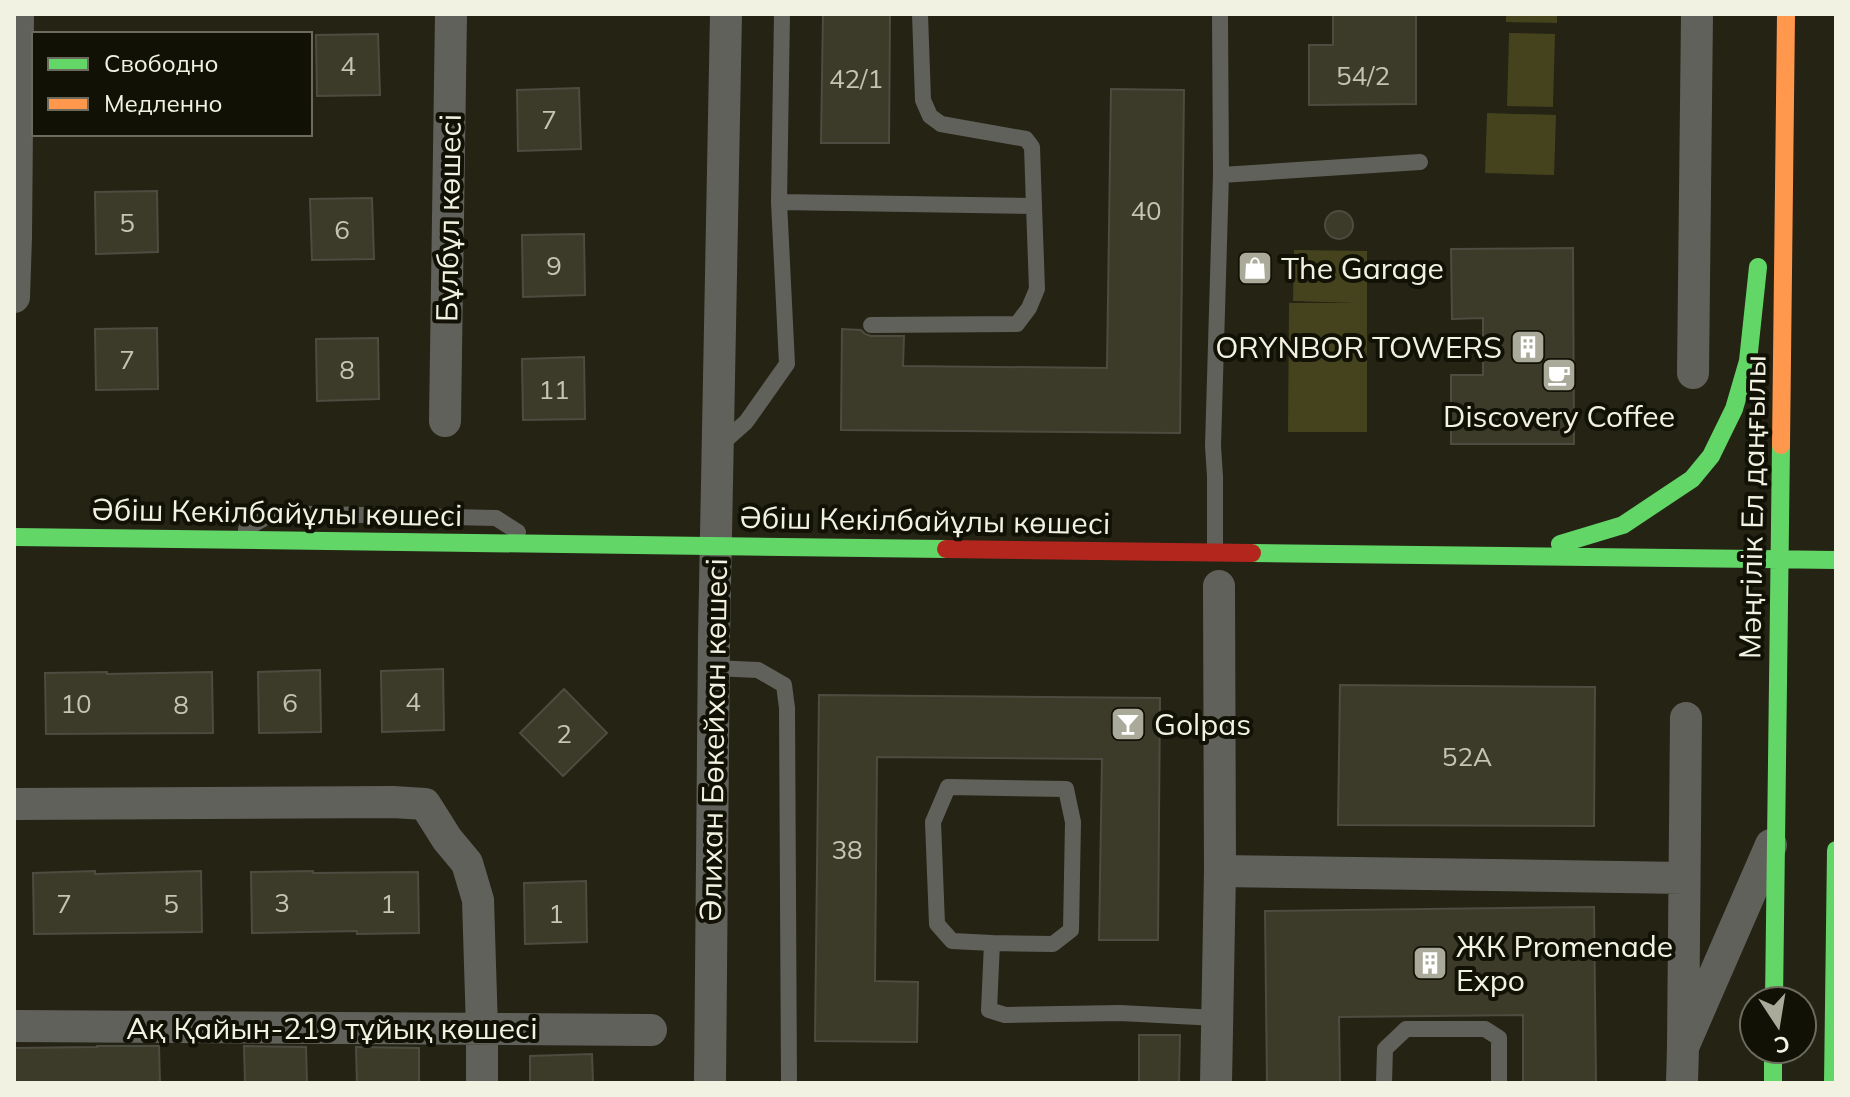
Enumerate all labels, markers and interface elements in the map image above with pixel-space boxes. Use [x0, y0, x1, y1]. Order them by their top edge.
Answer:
legend [32, 32, 312, 136]
text: Свободно [104, 48, 219, 78]
house number: 4 [340, 49, 356, 82]
house number: 54/2 [1336, 59, 1390, 92]
house number: 42/1 [829, 62, 883, 95]
text: Медленно [104, 88, 223, 118]
house number: 7 [541, 103, 557, 136]
street label: Бұлбұл көшесі [427, 114, 469, 322]
house number: 40 [1130, 194, 1162, 227]
house number: 5 [119, 206, 135, 239]
house number: 6 [334, 213, 350, 246]
house number: 9 [546, 249, 562, 282]
shop icon: The Garage [1236, 249, 1274, 287]
place label: The Garage [1281, 249, 1444, 287]
place label: ORYNBOR TOWERS [1215, 328, 1502, 366]
building icon: ORYNBOR TOWERS [1509, 328, 1547, 366]
house number: 7 [119, 343, 135, 376]
house number: 8 [339, 353, 355, 386]
street label: Мәңгілік Ел даңғылы [1730, 355, 1774, 659]
cafe icon: Discovery Coffee [1540, 356, 1578, 394]
house number: 11 [538, 373, 570, 406]
place label: Discovery Coffee [1443, 397, 1675, 435]
street label: Әбіш Кекілбайұлы көшесі [91, 490, 463, 534]
street label: Әбіш Кекілбайұлы көшесі [739, 498, 1111, 542]
street label: Әлихан Бөкейхан көшесі [691, 558, 735, 922]
house number: 4 [405, 685, 421, 718]
house number: 6 [282, 686, 298, 719]
house number: 10 [60, 687, 92, 720]
house number: 8 [173, 688, 189, 721]
bar icon: Golpas [1109, 705, 1147, 743]
place label: Golpas [1154, 705, 1251, 743]
house number: 2 [556, 717, 572, 750]
house number: 52А [1442, 740, 1492, 773]
house number: 38 [831, 833, 863, 866]
house number: 3 [274, 886, 290, 919]
house number: 7 [56, 887, 72, 920]
house number: 5 [163, 887, 179, 920]
house number: 1 [380, 887, 396, 920]
house number: 1 [548, 897, 564, 930]
place label: ЖК Promenade Expo [1456, 927, 1673, 999]
building icon: ЖК Promenade Expo [1411, 944, 1449, 982]
north arrow [1738, 985, 1818, 1065]
street label: Ақ Қайын-219 тұйық көшесі [126, 1009, 538, 1047]
text: С [1772, 1029, 1792, 1060]

